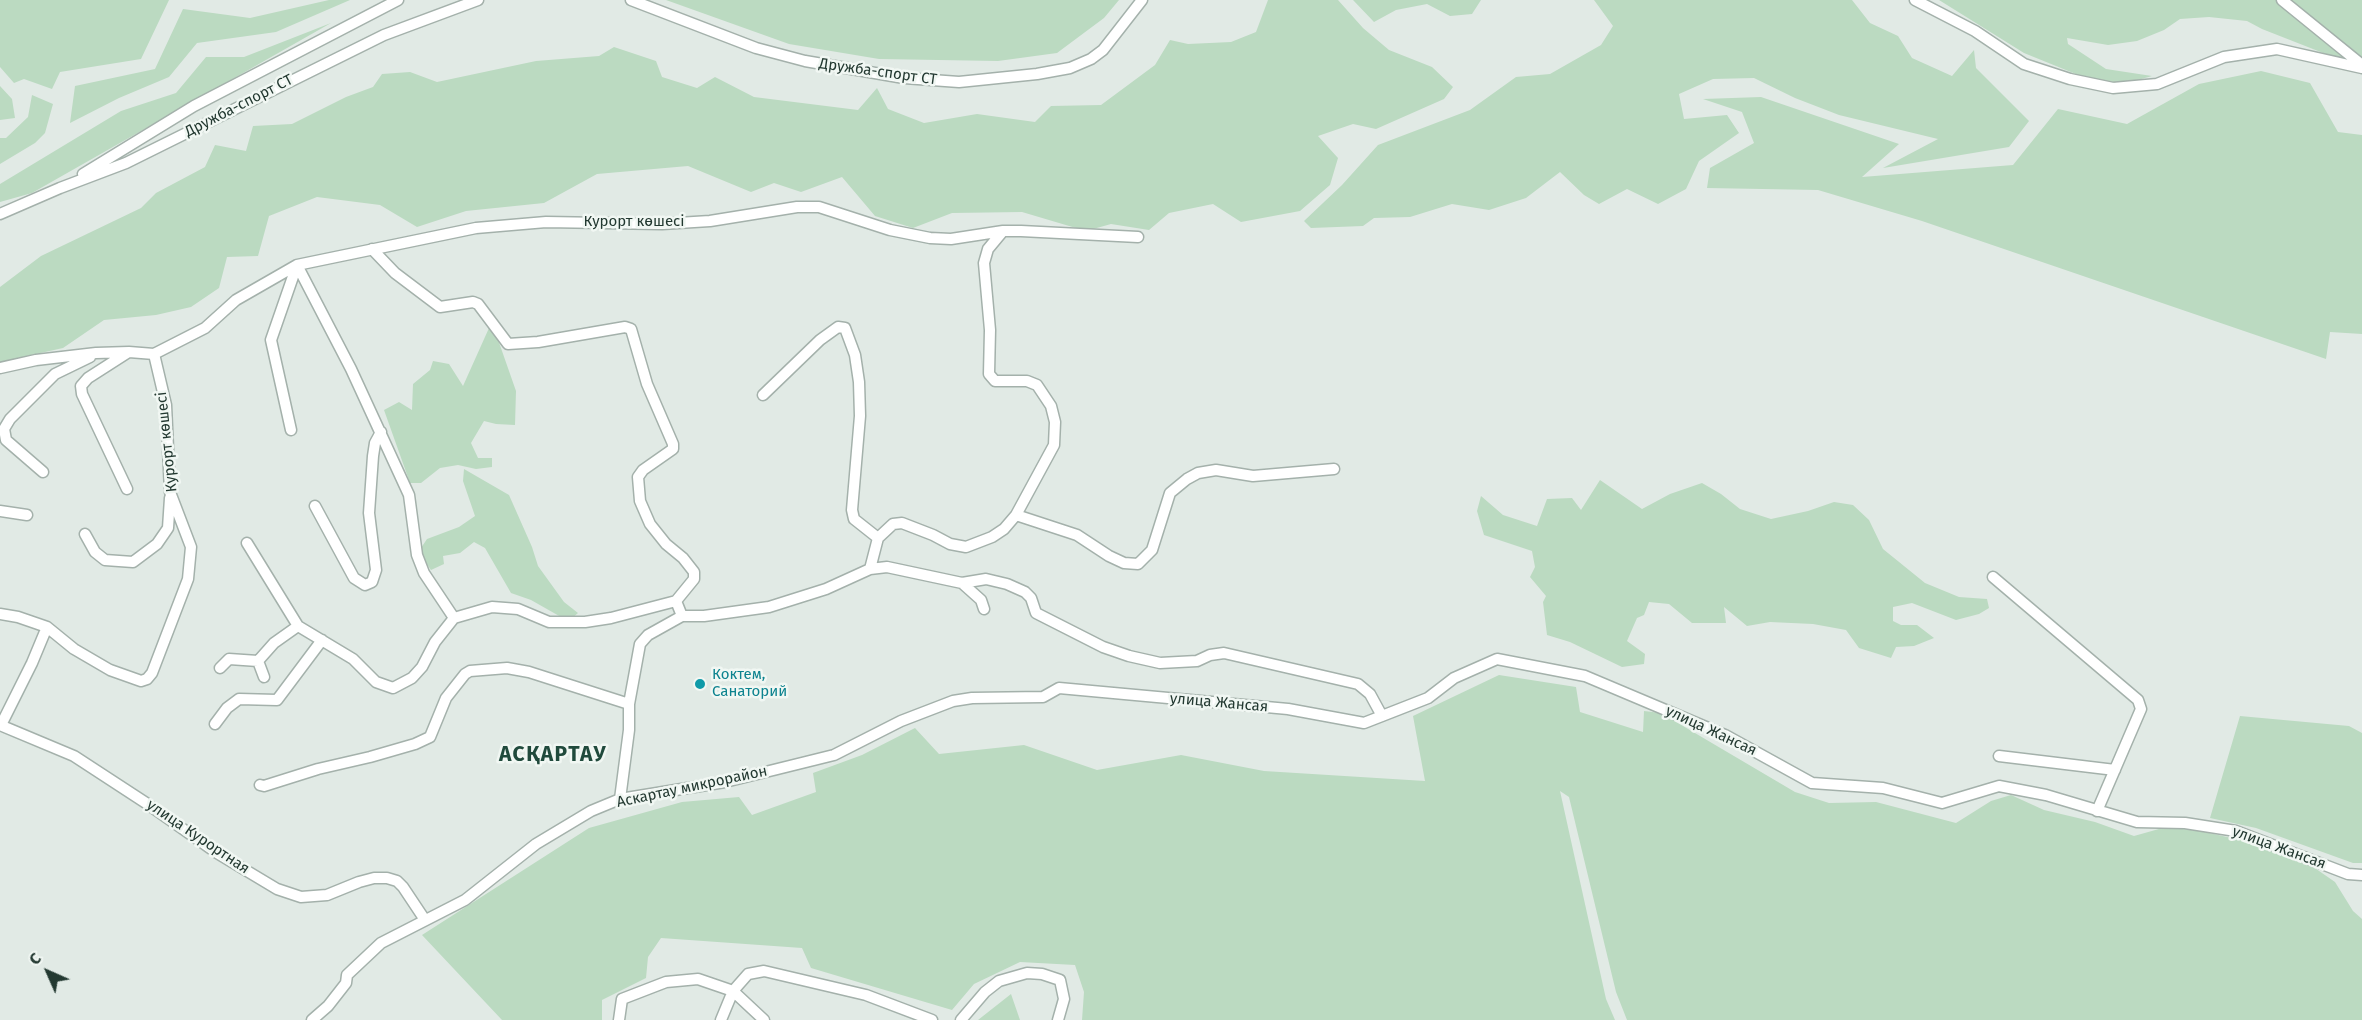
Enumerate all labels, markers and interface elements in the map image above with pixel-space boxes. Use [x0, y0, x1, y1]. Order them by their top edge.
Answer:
street label: Дружба-спорт СТ [818, 55, 938, 89]
street label: Дружба-спорт СТ [182, 71, 296, 141]
street label: Курорт көшесі [584, 213, 684, 231]
street label: Курорт көшесі [153, 391, 181, 493]
place label: Коктем, Санаторий [712, 666, 787, 701]
marker: Коктем, Санаторий [693, 677, 707, 691]
street label: улица Жансая [1169, 690, 1269, 716]
street label: улица Жансая [1663, 702, 1759, 760]
district label: АСҚАРТАУ [499, 742, 607, 768]
street label: Аскартау микрорайон [615, 762, 769, 812]
street label: улица Курортная [143, 796, 253, 878]
street label: улица Жансая [2230, 823, 2328, 873]
north arrow [18, 942, 78, 1002]
text: С [25, 949, 45, 969]

